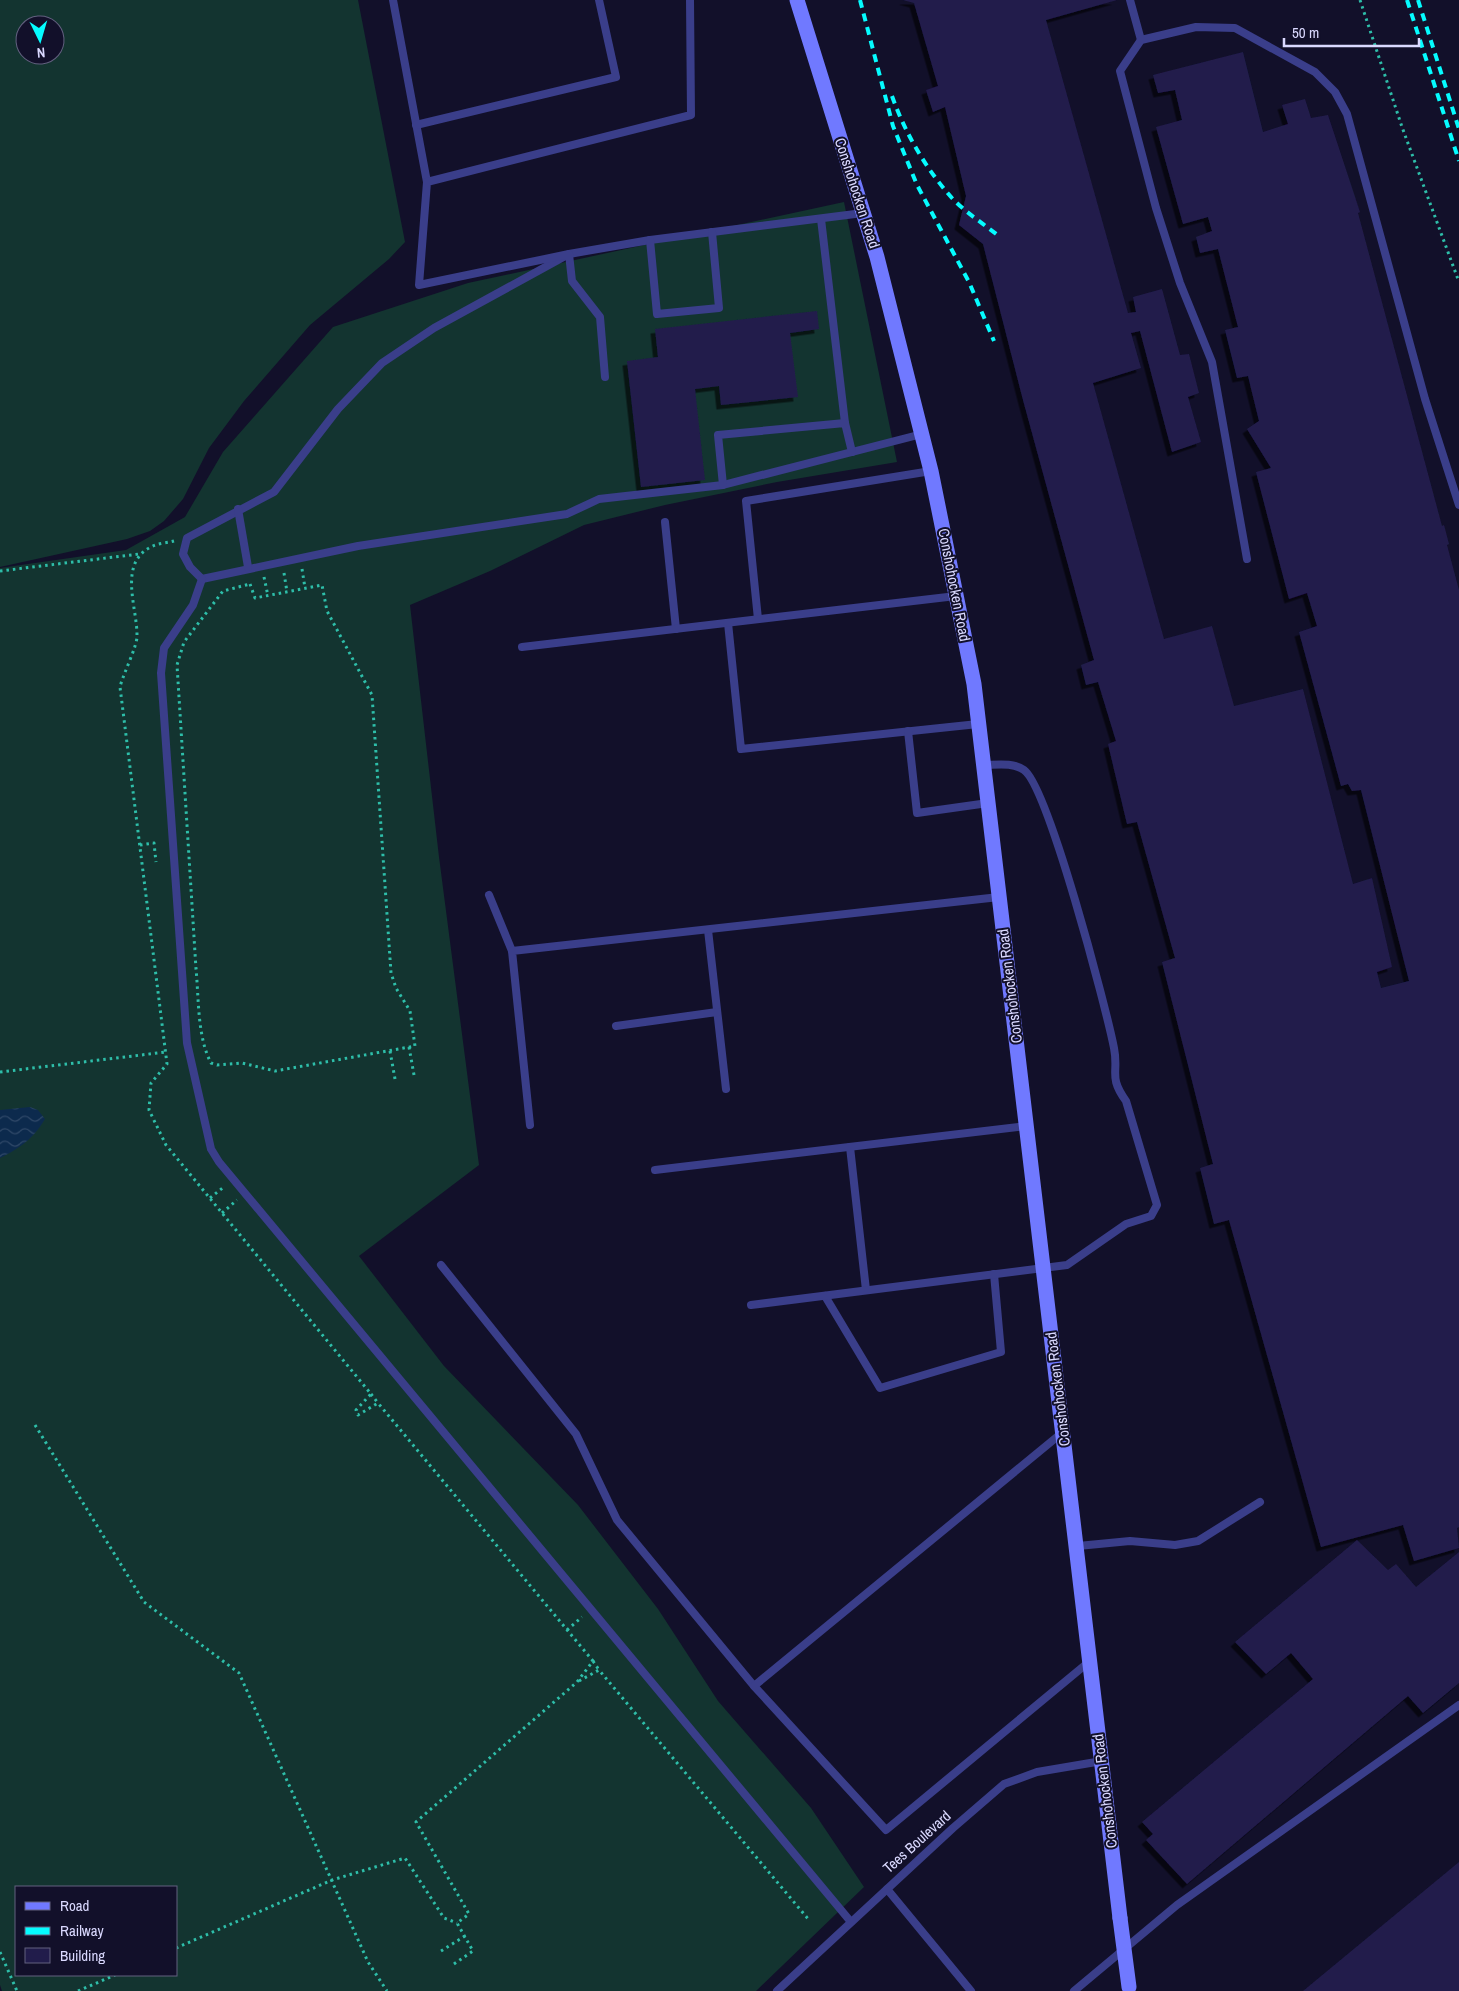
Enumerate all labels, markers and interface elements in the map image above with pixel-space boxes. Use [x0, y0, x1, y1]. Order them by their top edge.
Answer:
north arrow [15, 15, 65, 65]
scale bar [1284, 15, 1419, 47]
text: 50 m [1292, 22, 1319, 43]
text: N [36, 44, 46, 62]
street label: Conshohocken Road [830, 135, 885, 251]
street label: Conshohocken Road [933, 527, 976, 643]
street label: Conshohocken Road [992, 928, 1027, 1044]
street label: Conshohocken Road [1040, 1331, 1075, 1447]
street label: Conshohocken Road [1087, 1733, 1122, 1849]
street label: Tees Boulevard [878, 1805, 955, 1878]
legend [15, 1886, 178, 1976]
text: Road [60, 1895, 89, 1916]
text: Railway [60, 1920, 105, 1941]
text: Building [60, 1945, 105, 1966]

